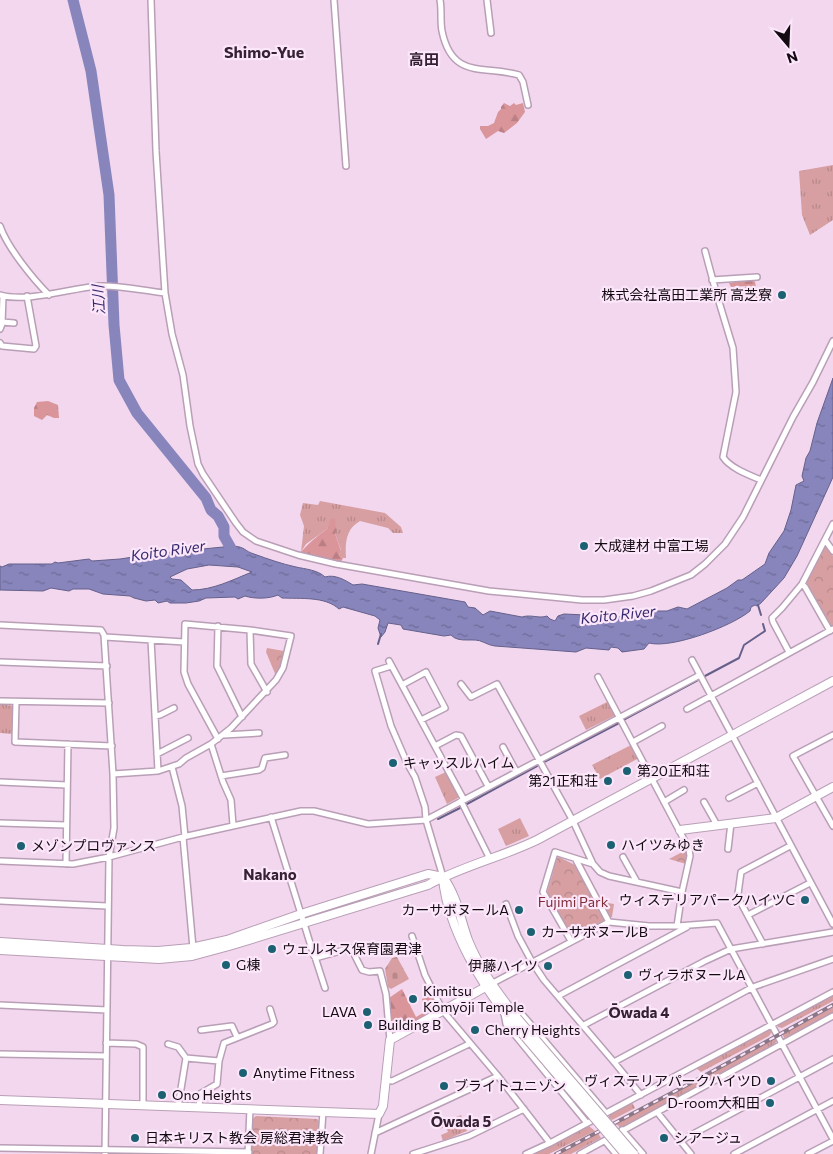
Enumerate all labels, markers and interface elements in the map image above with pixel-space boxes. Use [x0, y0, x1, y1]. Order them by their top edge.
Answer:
north arrow [763, 20, 813, 70]
district label: Shimo-Yue [224, 42, 304, 61]
text: N [785, 48, 800, 68]
district label: 高田 [409, 50, 439, 68]
water label: 江川 [88, 283, 108, 316]
place label: 株式会社高田工業所 高芝寮 [601, 286, 772, 303]
marker: 株式会社高田工業所 高芝寮 [776, 289, 788, 301]
water label: Koito River [129, 536, 207, 564]
place label: 大成建材 中富工場 [594, 537, 709, 554]
marker: 大成建材 中富工場 [578, 540, 590, 552]
water label: Koito River [579, 601, 657, 627]
place label: キャッスルハイム [403, 754, 514, 771]
marker: キャッスルハイム [387, 757, 399, 769]
place label: 第20正和荘 [637, 762, 710, 779]
marker: 第20正和荘 [621, 765, 633, 777]
place label: 第21正和荘 [528, 772, 598, 789]
marker: 第21正和荘 [602, 775, 614, 787]
place label: ハイツみゆき [621, 836, 705, 853]
place label: メゾンプロヴァンス [31, 837, 156, 854]
marker: ハイツみゆき [605, 839, 617, 851]
marker: メゾンプロヴァンス [15, 840, 27, 852]
district label: Nakano [243, 865, 297, 883]
place label: ウィステリアパークハイツC [619, 891, 795, 908]
park label: Fujimi Park [538, 893, 609, 910]
marker: ウィステリアパークハイツC [799, 894, 811, 906]
place label: カーサボヌールA [402, 901, 509, 918]
marker: カーサボヌールA [513, 904, 525, 916]
place label: カーサボヌールB [541, 923, 648, 940]
marker: カーサボヌールB [525, 926, 537, 938]
place label: ウェルネス保育園君津 [282, 940, 422, 957]
marker: ウェルネス保育園君津 [266, 943, 278, 955]
place label: G棟 [236, 956, 260, 973]
place label: 伊藤ハイツ [468, 957, 538, 974]
marker: G棟 [220, 959, 232, 971]
marker: 伊藤ハイツ [542, 960, 554, 972]
place label: ヴィラボヌールA [638, 966, 746, 983]
marker: ヴィラボヌールA [622, 969, 634, 981]
place label: Kimitsu Kōmyōji Temple [423, 982, 524, 1015]
marker: Kimitsu Kōmyōji Temple [407, 993, 419, 1005]
place label: LAVA [322, 1003, 357, 1020]
district label: Ōwada 4 [608, 1003, 670, 1021]
marker: LAVA [361, 1006, 373, 1018]
place label: Building B [378, 1016, 441, 1033]
marker: Building B [362, 1019, 374, 1031]
place label: Cherry Heights [485, 1021, 580, 1038]
marker: Cherry Heights [469, 1024, 481, 1036]
place label: Anytime Fitness [253, 1064, 355, 1081]
marker: Anytime Fitness [237, 1067, 249, 1079]
place label: ヴィステリアパークハイツD [584, 1072, 761, 1089]
marker: ヴィステリアパークハイツD [765, 1075, 777, 1087]
place label: ブライトユニゾン [454, 1077, 566, 1094]
marker: ブライトユニゾン [438, 1080, 450, 1092]
place label: Ono Heights [172, 1086, 252, 1103]
marker: Ono Heights [156, 1089, 168, 1101]
place label: D-room大和田 [667, 1094, 760, 1111]
marker: D-room大和田 [764, 1097, 776, 1109]
district label: Ōwada 5 [431, 1112, 492, 1130]
place label: 日本キリスト教会 房総君津教会 [145, 1129, 344, 1146]
place label: シアージュ [674, 1129, 742, 1146]
marker: 日本キリスト教会 房総君津教会 [129, 1132, 141, 1144]
marker: シアージュ [658, 1132, 670, 1144]

